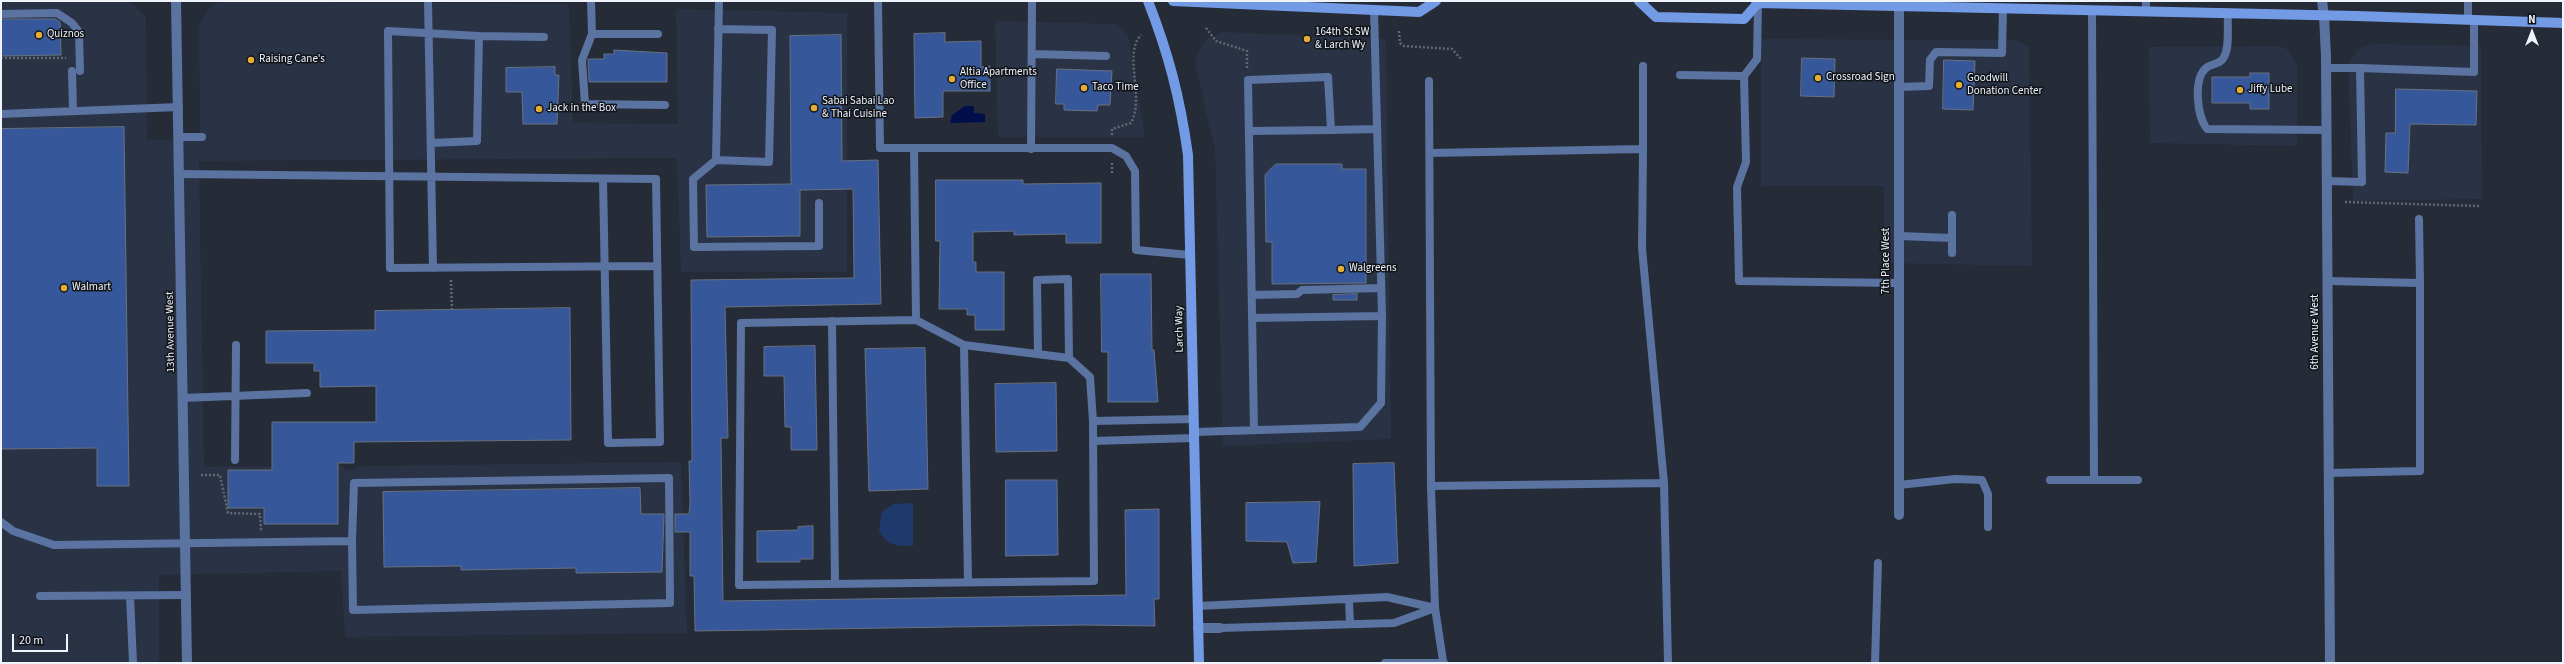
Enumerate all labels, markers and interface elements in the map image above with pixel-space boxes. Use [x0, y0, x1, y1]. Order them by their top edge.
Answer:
north arrow [2512, 12, 2552, 52]
text: N [2528, 12, 2536, 27]
place label: 164th St SW & Larch Wy [1315, 26, 1369, 52]
place label: Quiznos [47, 28, 84, 42]
marker: Quiznos [34, 30, 44, 40]
marker: 164th St SW & Larch Wy [1302, 34, 1312, 44]
place label: Raising Cane's [259, 53, 325, 67]
marker: Raising Cane's [246, 55, 256, 65]
place label: Altia Apartments Office [960, 66, 1037, 92]
place label: Crossroad Sign [1826, 71, 1895, 85]
place label: Goodwill Donation Center [1967, 72, 2042, 98]
marker: Crossroad Sign [1813, 73, 1823, 83]
marker: Altia Apartments Office [947, 74, 957, 84]
marker: Goodwill Donation Center [1954, 80, 1964, 90]
place label: Taco Time [1092, 81, 1139, 95]
marker: Taco Time [1079, 83, 1089, 93]
place label: Jiffy Lube [2248, 83, 2292, 97]
marker: Jiffy Lube [2235, 85, 2245, 95]
place label: Sabai Sabai Lao & Thai Cuisine [822, 95, 894, 121]
place label: Jack in the Box [547, 102, 616, 116]
marker: Sabai Sabai Lao & Thai Cuisine [809, 103, 819, 113]
marker: Jack in the Box [534, 104, 544, 114]
street label: 7th Place West [1880, 228, 1894, 294]
place label: Walgreens [1349, 262, 1397, 276]
marker: Walgreens [1336, 264, 1346, 274]
place label: Walmart [72, 281, 111, 295]
marker: Walmart [59, 283, 69, 293]
street label: 13th Avenue West [164, 291, 178, 373]
street label: 6th Avenue West [2309, 294, 2323, 370]
street label: Larch Way [1173, 305, 1187, 353]
scale bar [14, 626, 70, 652]
text: 20 m [19, 632, 43, 649]

